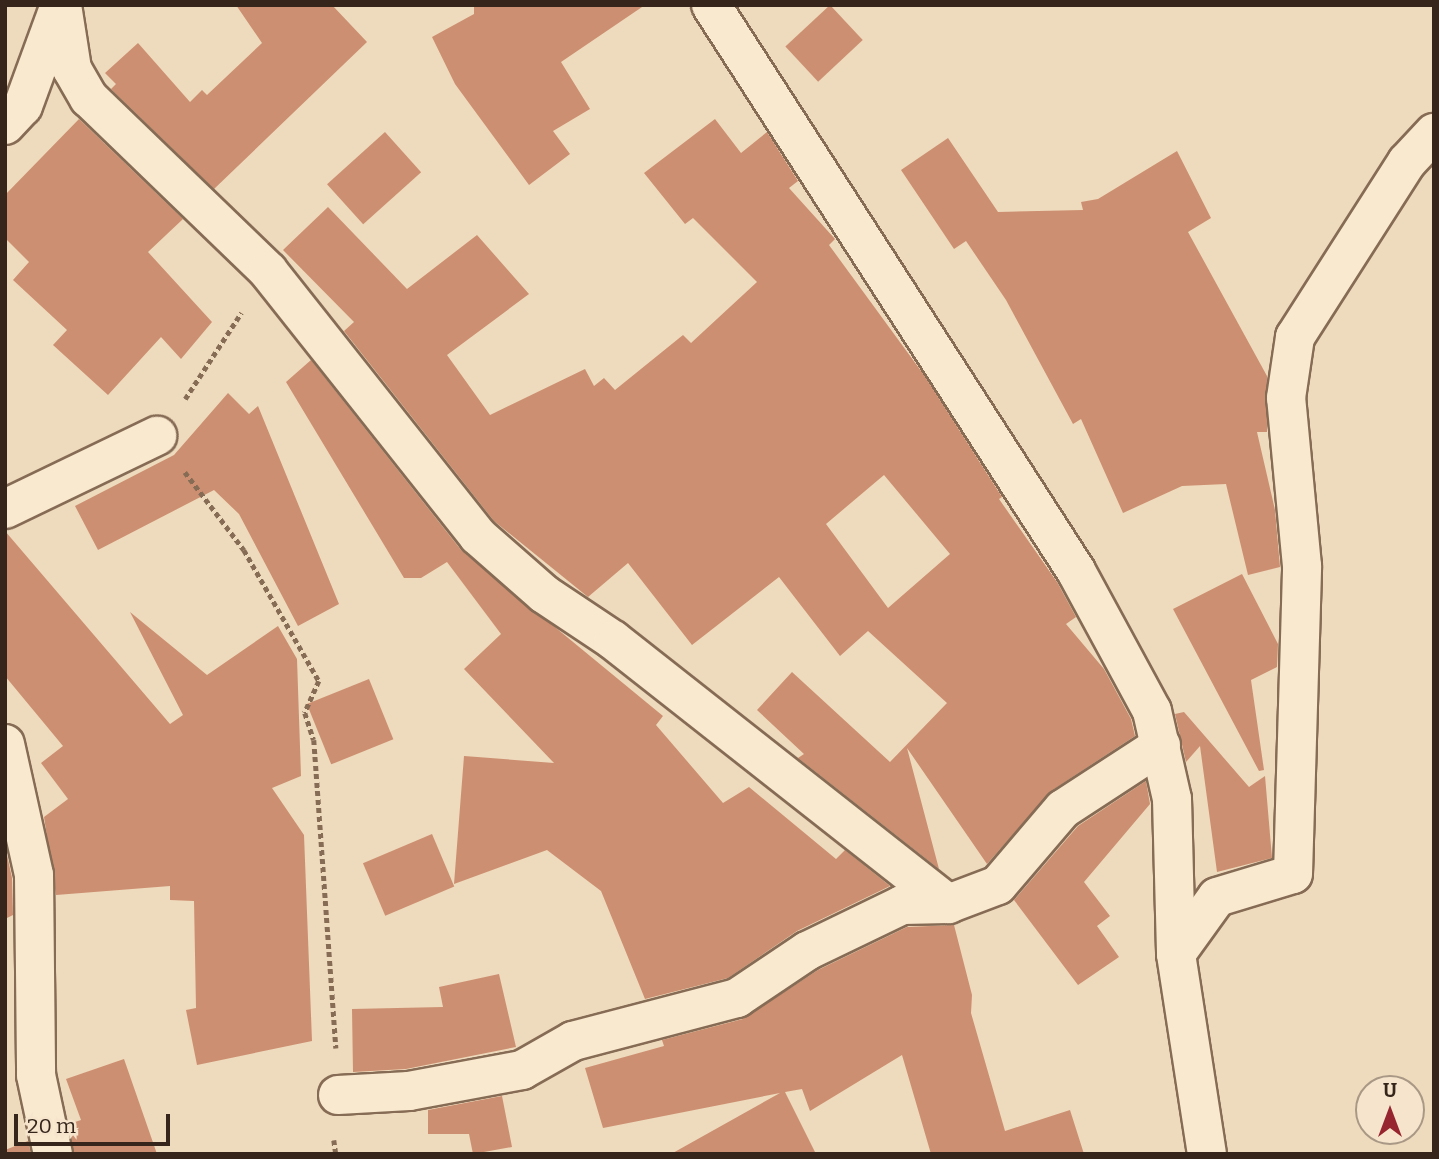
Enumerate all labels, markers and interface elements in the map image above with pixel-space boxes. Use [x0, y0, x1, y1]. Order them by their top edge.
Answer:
north arrow [1355, 1075, 1425, 1145]
text: U [1383, 1079, 1397, 1102]
scale bar [18, 1100, 173, 1144]
text: 20 m [27, 1113, 76, 1139]

